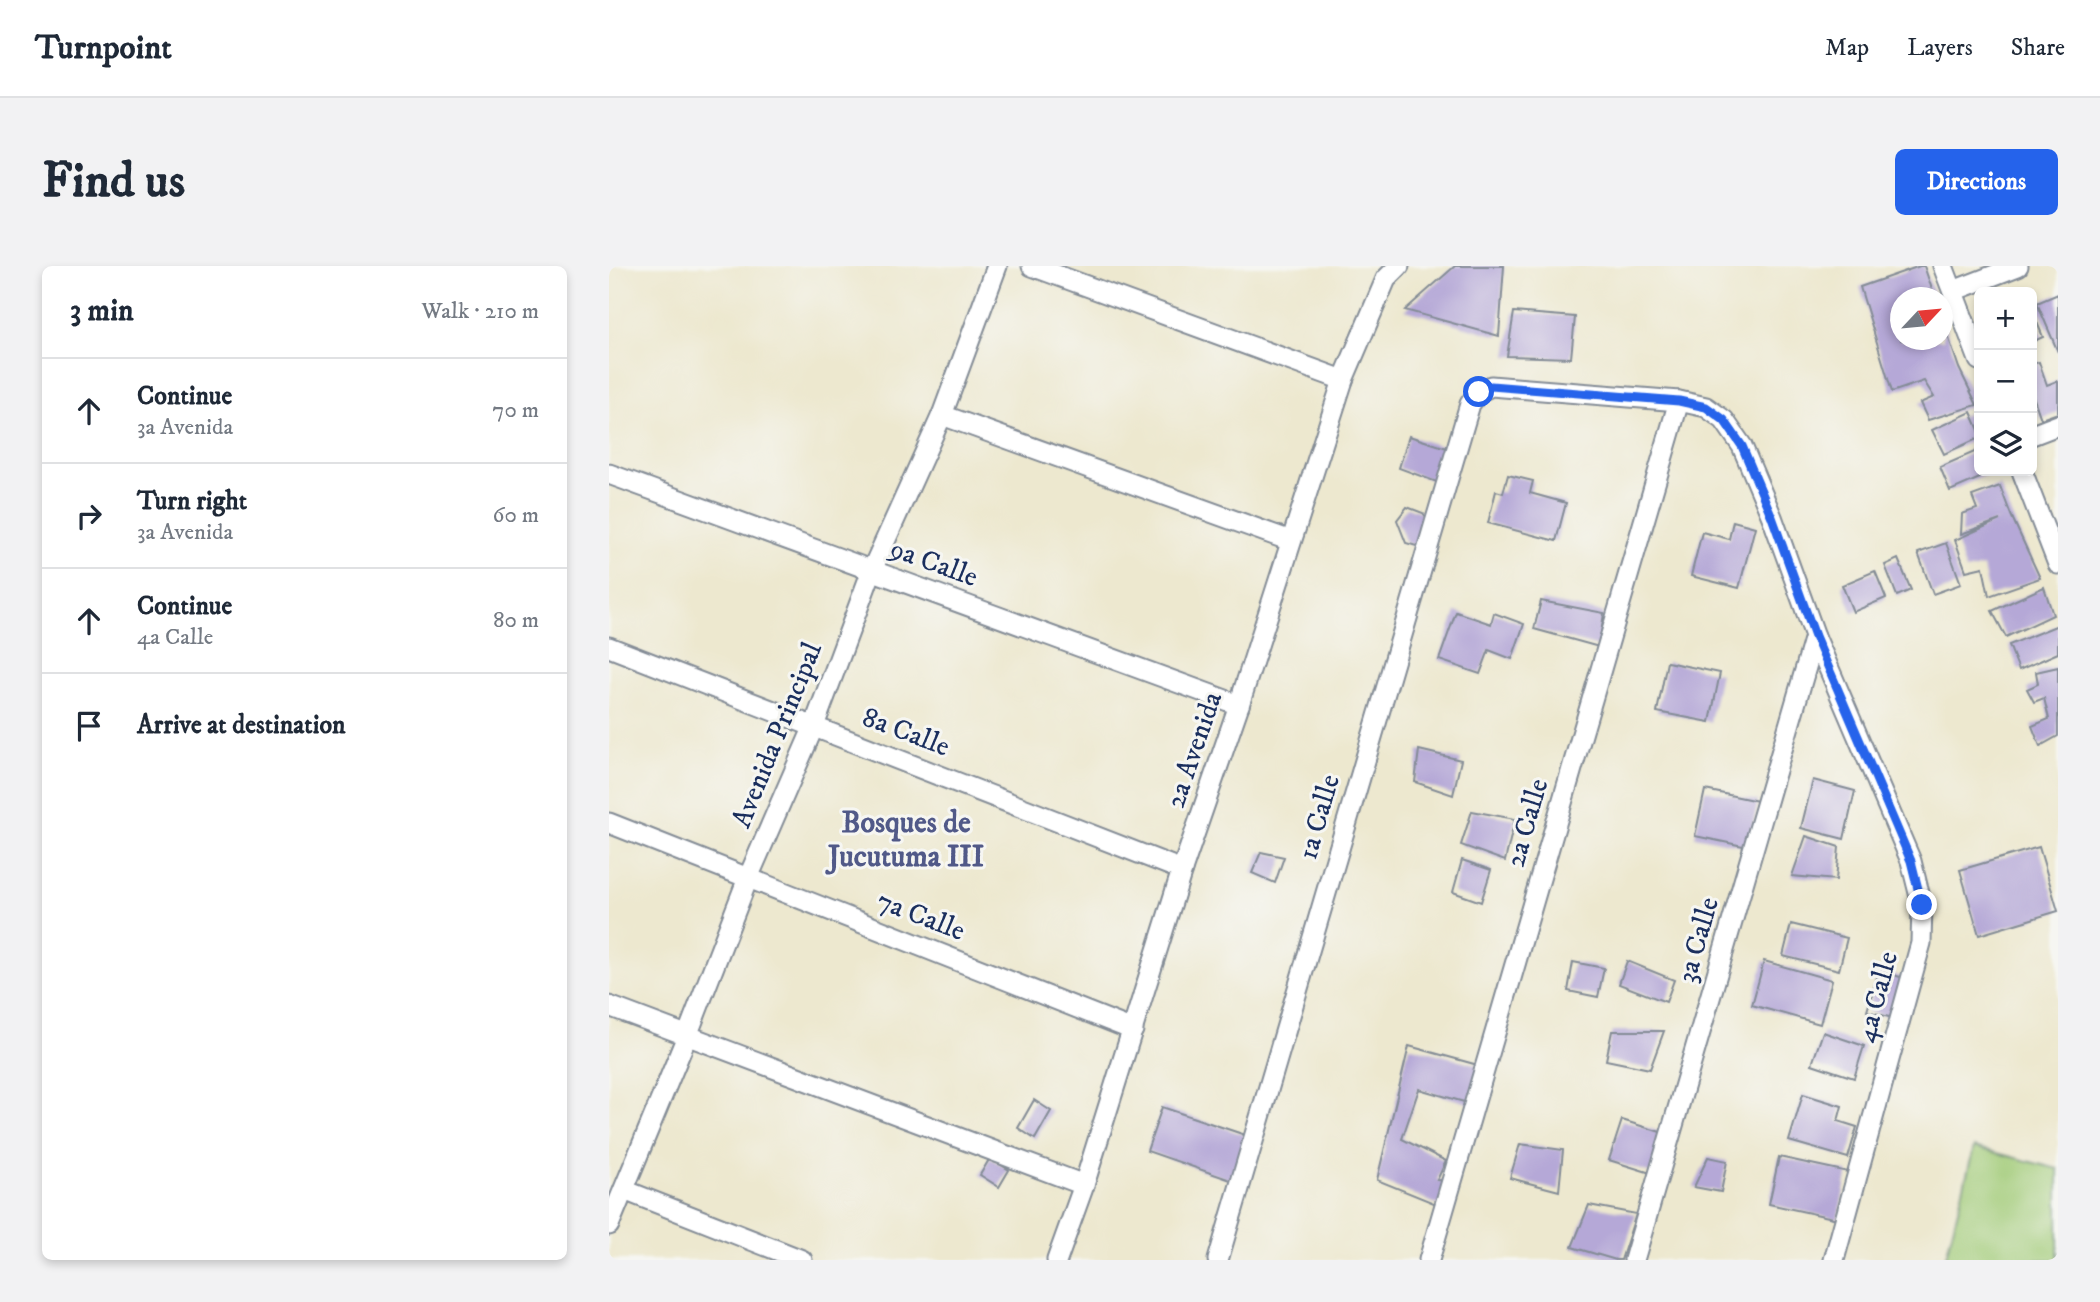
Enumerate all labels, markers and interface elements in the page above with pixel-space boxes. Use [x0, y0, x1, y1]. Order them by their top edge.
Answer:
text: Turnpoint [35, 28, 172, 69]
text: Map [1825, 33, 1869, 63]
text: Layers [1907, 33, 1973, 63]
text: Share [2011, 33, 2065, 63]
button: Directions [1895, 149, 2058, 215]
text: Find us [42, 151, 185, 213]
north arrow [1890, 287, 1953, 350]
map controls [1974, 287, 2037, 476]
button: + [1974, 287, 2037, 350]
text: 3 min [70, 293, 134, 330]
text: Walk · 210 m [422, 297, 539, 326]
button: − [1974, 350, 2037, 413]
route start [1463, 376, 1494, 407]
text: Continue [137, 380, 232, 413]
icon: ahead [70, 392, 108, 430]
text: 70 m [492, 396, 539, 425]
text: 3a Avenida [137, 413, 233, 442]
button: layers [1974, 413, 2037, 476]
text: Turn right [137, 485, 247, 518]
icon: right [70, 497, 108, 535]
text: 60 m [492, 501, 539, 530]
text: 3a Avenida [137, 518, 233, 547]
street label: 9a Calle [884, 530, 983, 595]
text: Continue [137, 590, 232, 623]
icon: ahead [70, 602, 108, 640]
text: 80 m [493, 606, 539, 635]
text: 4a Calle [137, 623, 213, 652]
street label: Avenida Principal [724, 637, 830, 833]
street label: 2a Avenida [1158, 687, 1230, 813]
street label: 8a Calle [857, 699, 955, 765]
icon: arrive [70, 707, 108, 745]
text: Arrive at destination [137, 709, 346, 742]
street label: 1a Calle [1290, 770, 1348, 864]
street label: 2a Calle [1498, 775, 1556, 871]
district label: Bosques de Jucutuma III [825, 805, 984, 876]
street label: 7a Calle [872, 883, 970, 949]
route end [1906, 889, 1937, 920]
street label: 3a Calle [1669, 893, 1727, 987]
street label: 4a Calle [1848, 948, 1906, 1046]

